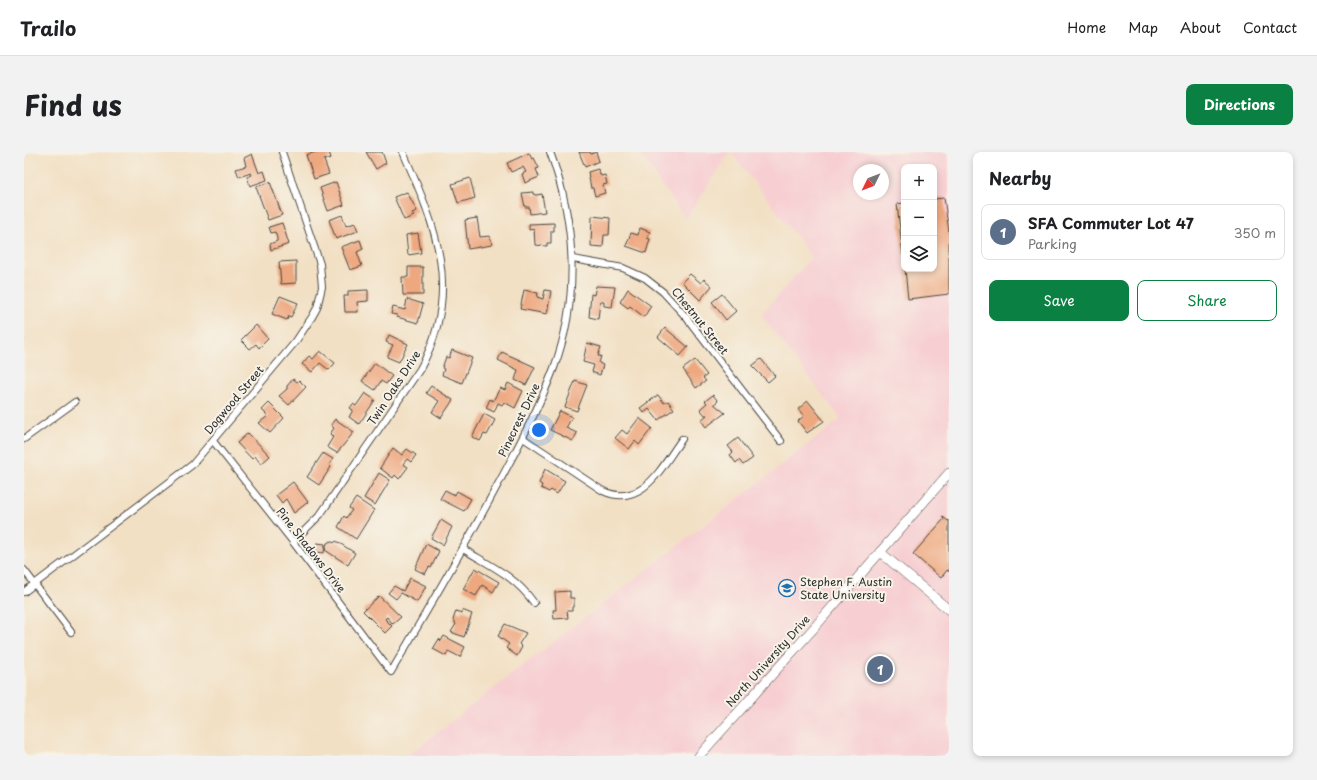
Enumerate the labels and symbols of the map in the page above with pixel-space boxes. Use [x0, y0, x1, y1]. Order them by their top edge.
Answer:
north arrow [853, 164, 889, 200]
street label: Chestnut Street [668, 283, 733, 358]
street label: Twin Oaks Drive [363, 347, 424, 429]
street label: Dogwood Street [200, 361, 268, 438]
street label: Pinecrest Drive [493, 380, 544, 460]
your location [529, 420, 549, 440]
street label: Pine Shadows Drive [273, 503, 350, 596]
place label: Stephen F. Austin State University [800, 573, 892, 603]
school or university icon: Stephen F. Austin State University [777, 578, 797, 598]
street label: North University Drive [722, 611, 814, 711]
pin: 1 [867, 654, 893, 684]

